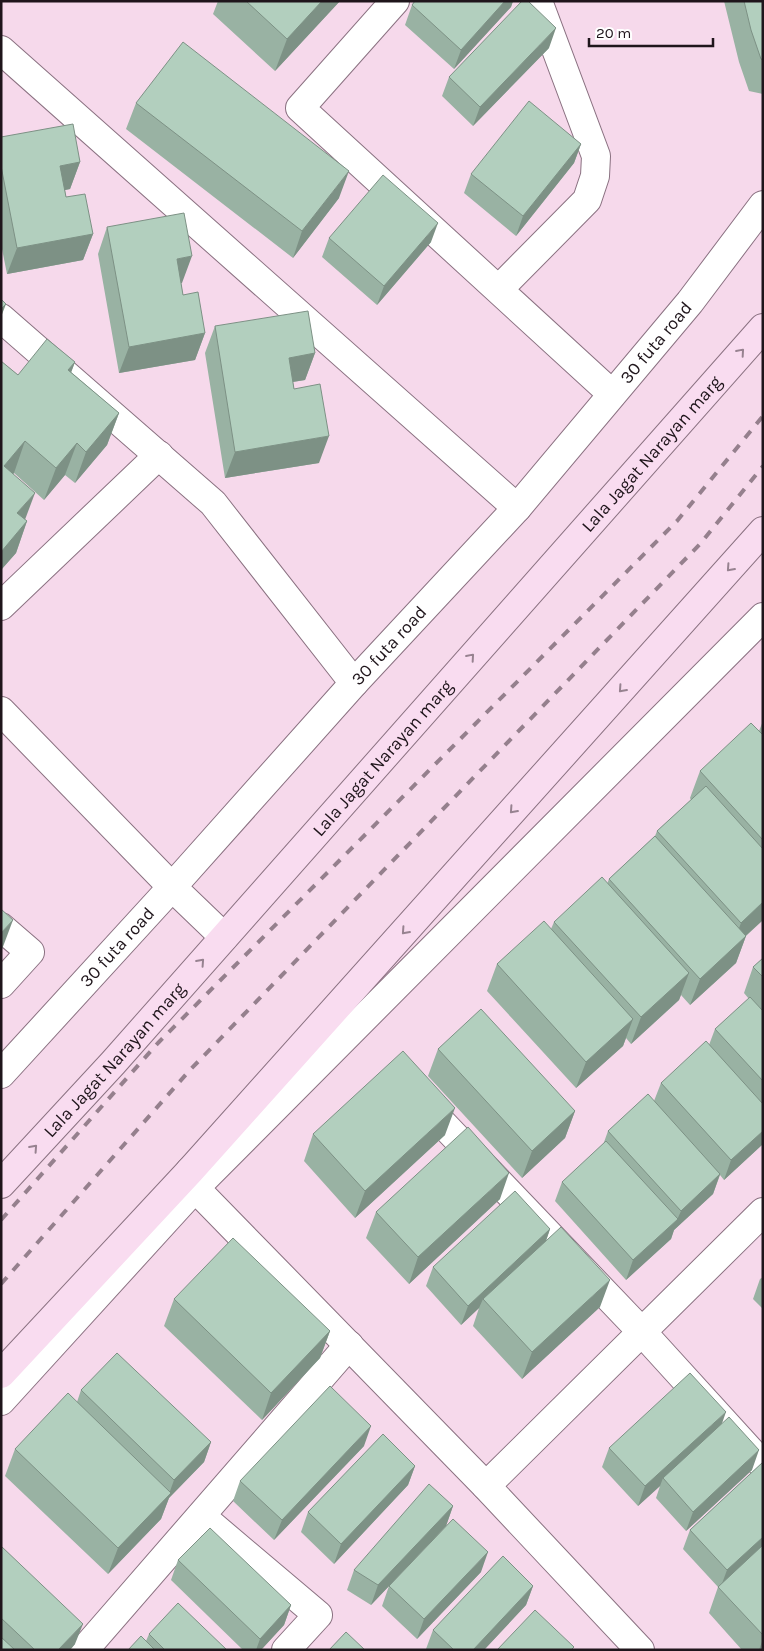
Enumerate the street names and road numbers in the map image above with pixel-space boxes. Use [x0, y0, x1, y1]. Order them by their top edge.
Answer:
street label: 30 futa road [615, 297, 697, 388]
street label: Lala Jagat Narayan marg [577, 371, 727, 537]
street label: 30 futa road [347, 601, 431, 690]
street label: Lala Jagat Narayan marg [308, 675, 458, 841]
street label: 30 futa road [75, 903, 159, 992]
street label: Lala Jagat Narayan marg [39, 978, 190, 1142]

